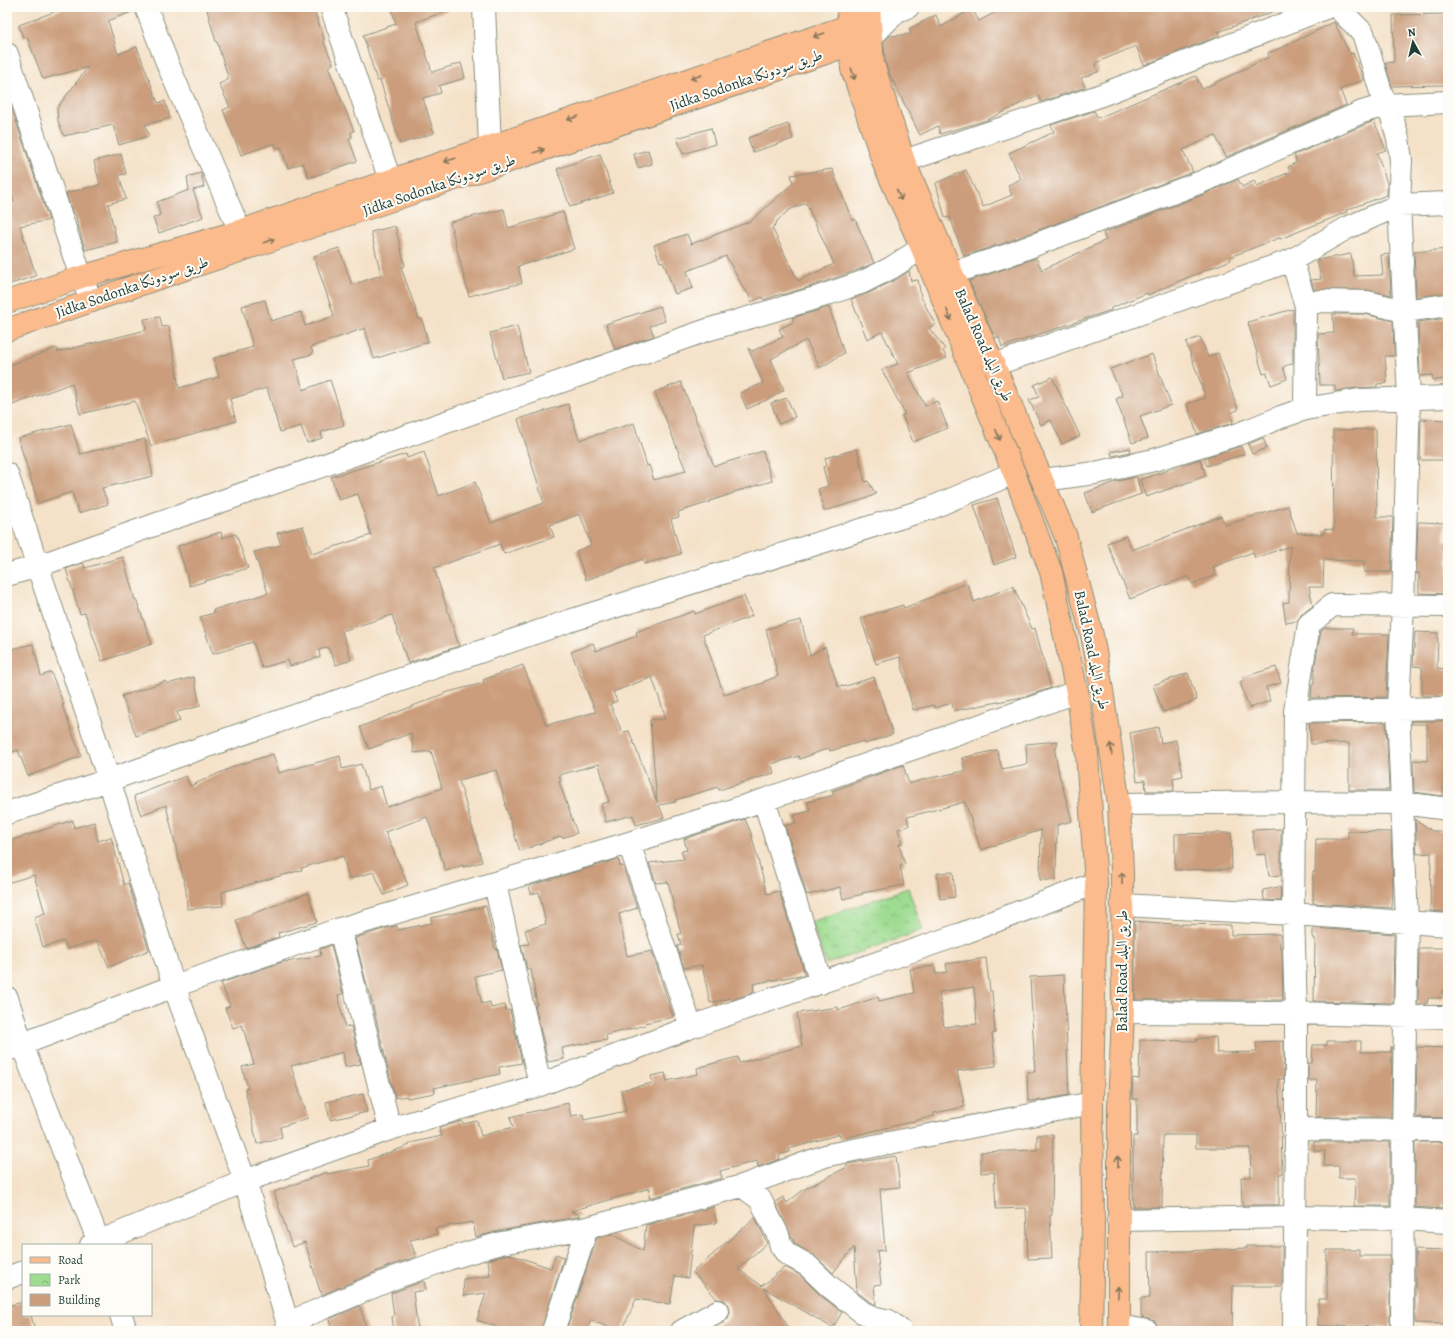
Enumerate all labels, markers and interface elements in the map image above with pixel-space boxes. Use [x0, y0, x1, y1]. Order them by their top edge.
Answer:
north arrow [1393, 22, 1433, 62]
text: N [1407, 25, 1417, 41]
one-way arrow [813, 32, 826, 39]
street label: Jidka Sodonka طريق سودونكا [667, 44, 825, 116]
one-way arrow [850, 67, 858, 80]
one-way arrow [690, 73, 702, 81]
one-way arrow [567, 115, 579, 123]
one-way arrow [532, 147, 545, 154]
street label: Jidka Sodonka طريق سودونكا [360, 149, 518, 221]
one-way arrow [443, 157, 456, 164]
one-way arrow [895, 189, 903, 201]
one-way arrow [263, 237, 275, 245]
street label: Jidka Sodonka طريق سودونكا [53, 251, 211, 323]
street label: Balad Road طريق البلد [950, 285, 1018, 405]
one-way arrow [945, 309, 953, 321]
one-way arrow [995, 429, 1003, 441]
street label: Balad Road طريق البلد [1070, 588, 1114, 712]
one-way arrow [1107, 743, 1115, 756]
one-way arrow [1118, 872, 1126, 885]
street label: Balad Road طريق البلد [1112, 910, 1132, 1032]
one-way arrow [1114, 1156, 1122, 1169]
legend [22, 1244, 152, 1316]
text: Road [58, 1252, 84, 1268]
text: Park [58, 1272, 81, 1288]
one-way arrow [1115, 1286, 1122, 1299]
text: Building [58, 1292, 100, 1308]

